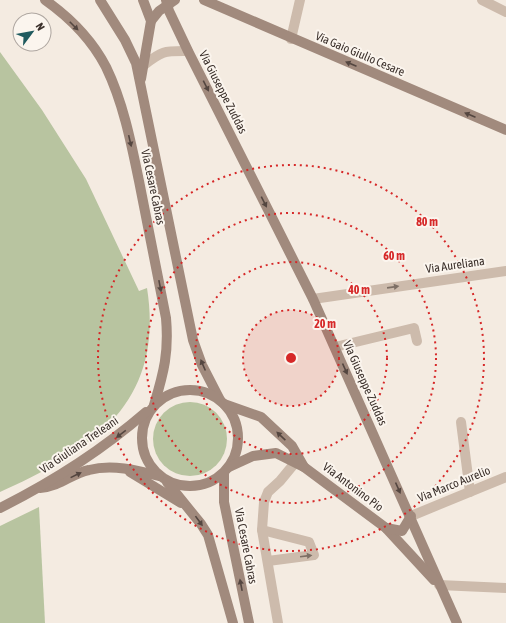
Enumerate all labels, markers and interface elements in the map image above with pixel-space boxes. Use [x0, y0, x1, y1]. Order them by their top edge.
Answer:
north arrow [12, 12, 52, 52]
text: N [34, 21, 47, 33]
one-way arrow [69, 21, 79, 31]
street label: Via Gaio Giulio Cesare [313, 29, 407, 79]
street label: Via Giuseppe Zuddas [196, 48, 250, 136]
one-way arrow [345, 61, 356, 67]
one-way arrow [203, 80, 209, 91]
one-way arrow [465, 112, 476, 118]
one-way arrow [128, 134, 134, 147]
street label: Via Cesare Cabras [138, 148, 168, 226]
one-way arrow [261, 196, 267, 207]
text: 80 m [416, 215, 438, 229]
text: 60 m [383, 249, 405, 263]
street label: Via Aureliana [425, 254, 485, 276]
one-way arrow [157, 280, 163, 292]
text: 40 m [347, 283, 370, 297]
one-way arrow [387, 284, 399, 290]
text: 20 m [314, 317, 336, 331]
street label: Via Giuseppe Zuddas [340, 338, 390, 428]
centre of rings [284, 351, 298, 365]
one-way arrow [199, 359, 205, 371]
one-way arrow [342, 364, 348, 375]
street label: Via Giuliana Treleani [37, 414, 121, 476]
one-way arrow [116, 429, 126, 437]
one-way arrow [276, 431, 286, 441]
street label: Via Antonino Pio [320, 460, 386, 515]
street label: Via Marco Aurelio [416, 463, 493, 505]
one-way arrow [71, 472, 82, 478]
one-way arrow [395, 482, 401, 493]
street label: Via Cesare Cabras [232, 507, 260, 585]
one-way arrow [195, 516, 203, 527]
one-way arrow [300, 553, 312, 559]
one-way arrow [238, 579, 244, 591]

